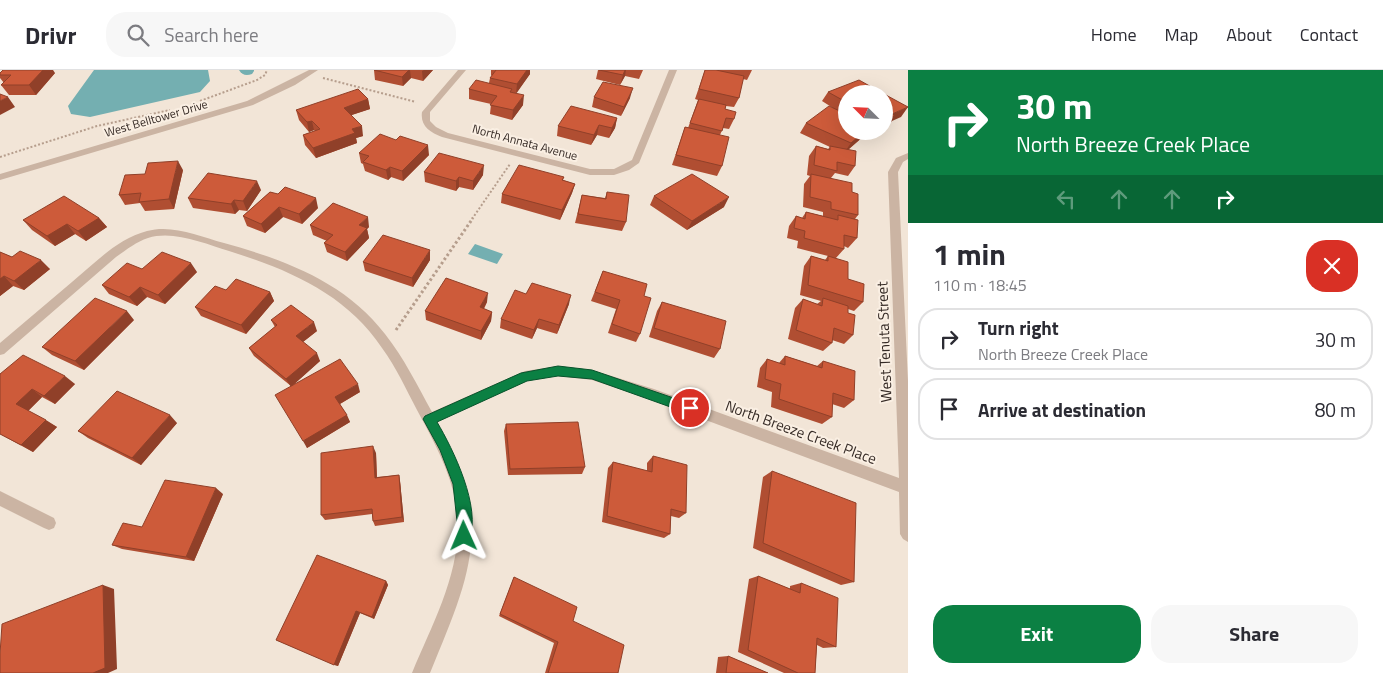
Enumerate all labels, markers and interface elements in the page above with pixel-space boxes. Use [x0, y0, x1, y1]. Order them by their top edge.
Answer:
search box [106, 12, 456, 57]
text: Drivr [25, 17, 76, 53]
text: Search here [164, 20, 259, 49]
icon: search [124, 21, 152, 49]
text: Home [1091, 21, 1137, 48]
text: Map [1165, 21, 1198, 48]
text: About [1226, 21, 1272, 48]
text: Contact [1300, 21, 1358, 48]
text: 30 m [1016, 79, 1092, 133]
north arrow [838, 85, 892, 140]
map controls [838, 85, 893, 140]
icon: right [933, 90, 998, 155]
street label: West Belltower Drive [102, 94, 210, 142]
street label: North Annata Avenue [470, 119, 580, 165]
text: North Breeze Creek Place [1016, 127, 1250, 161]
icon: left [1052, 185, 1080, 213]
icon: ahead [1105, 185, 1133, 213]
icon: ahead [1158, 185, 1186, 213]
icon: right [1211, 185, 1239, 213]
text: 1 min [933, 231, 1006, 277]
button: close [1306, 240, 1358, 292]
text: 110 m · 18:45 [933, 273, 1027, 297]
street label: West Tenuta Street [870, 280, 898, 403]
text: Turn right [978, 313, 1059, 342]
icon: right [935, 325, 963, 353]
text: 30 m [1315, 325, 1356, 354]
text: North Breeze Creek Place [978, 342, 1148, 366]
pin [669, 387, 711, 429]
icon: arrive [676, 394, 704, 422]
street label: North Breeze Creek Place [722, 394, 880, 470]
icon: arrive [935, 395, 963, 423]
text: Arrive at destination [978, 395, 1146, 424]
text: 80 m [1315, 395, 1356, 424]
position arrow [437, 509, 489, 561]
button: Exit [933, 605, 1141, 663]
button: Share [1151, 605, 1358, 663]

